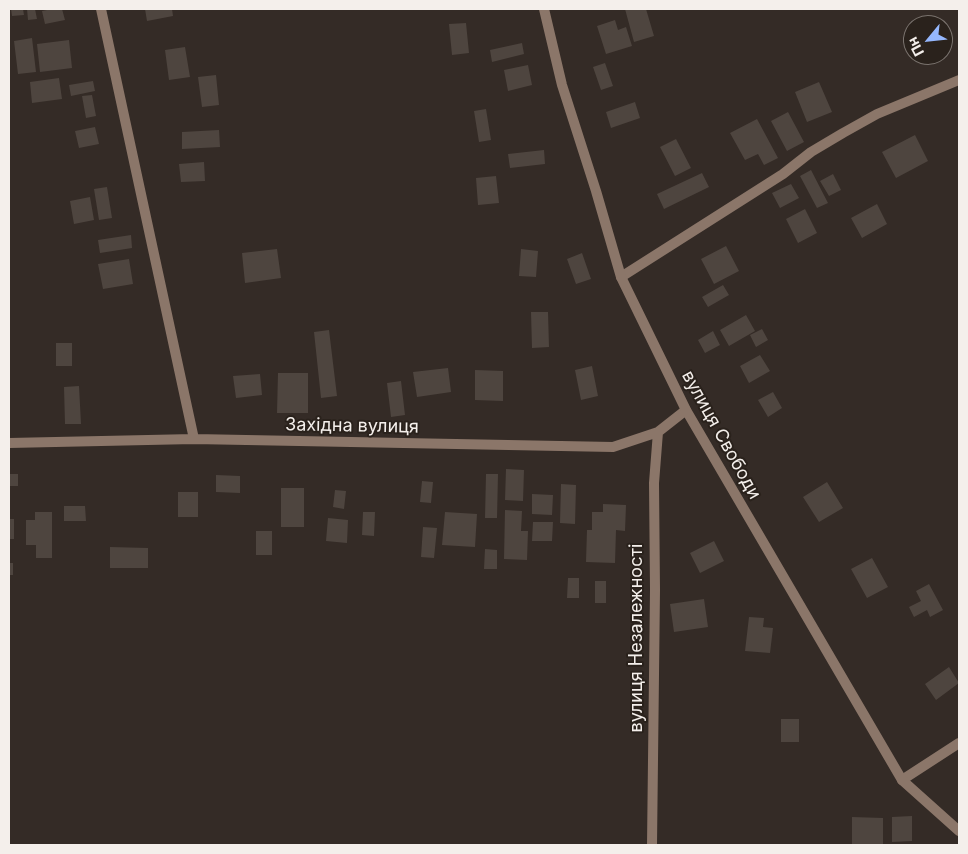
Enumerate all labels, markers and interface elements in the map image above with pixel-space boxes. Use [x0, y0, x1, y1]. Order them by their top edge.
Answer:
north arrow [903, 15, 953, 65]
text: Пн [903, 34, 927, 59]
street label: вулиця Свободи [677, 367, 765, 503]
street label: Західна вулиця [285, 414, 419, 438]
street label: вулиця Незалежності [626, 544, 648, 732]

